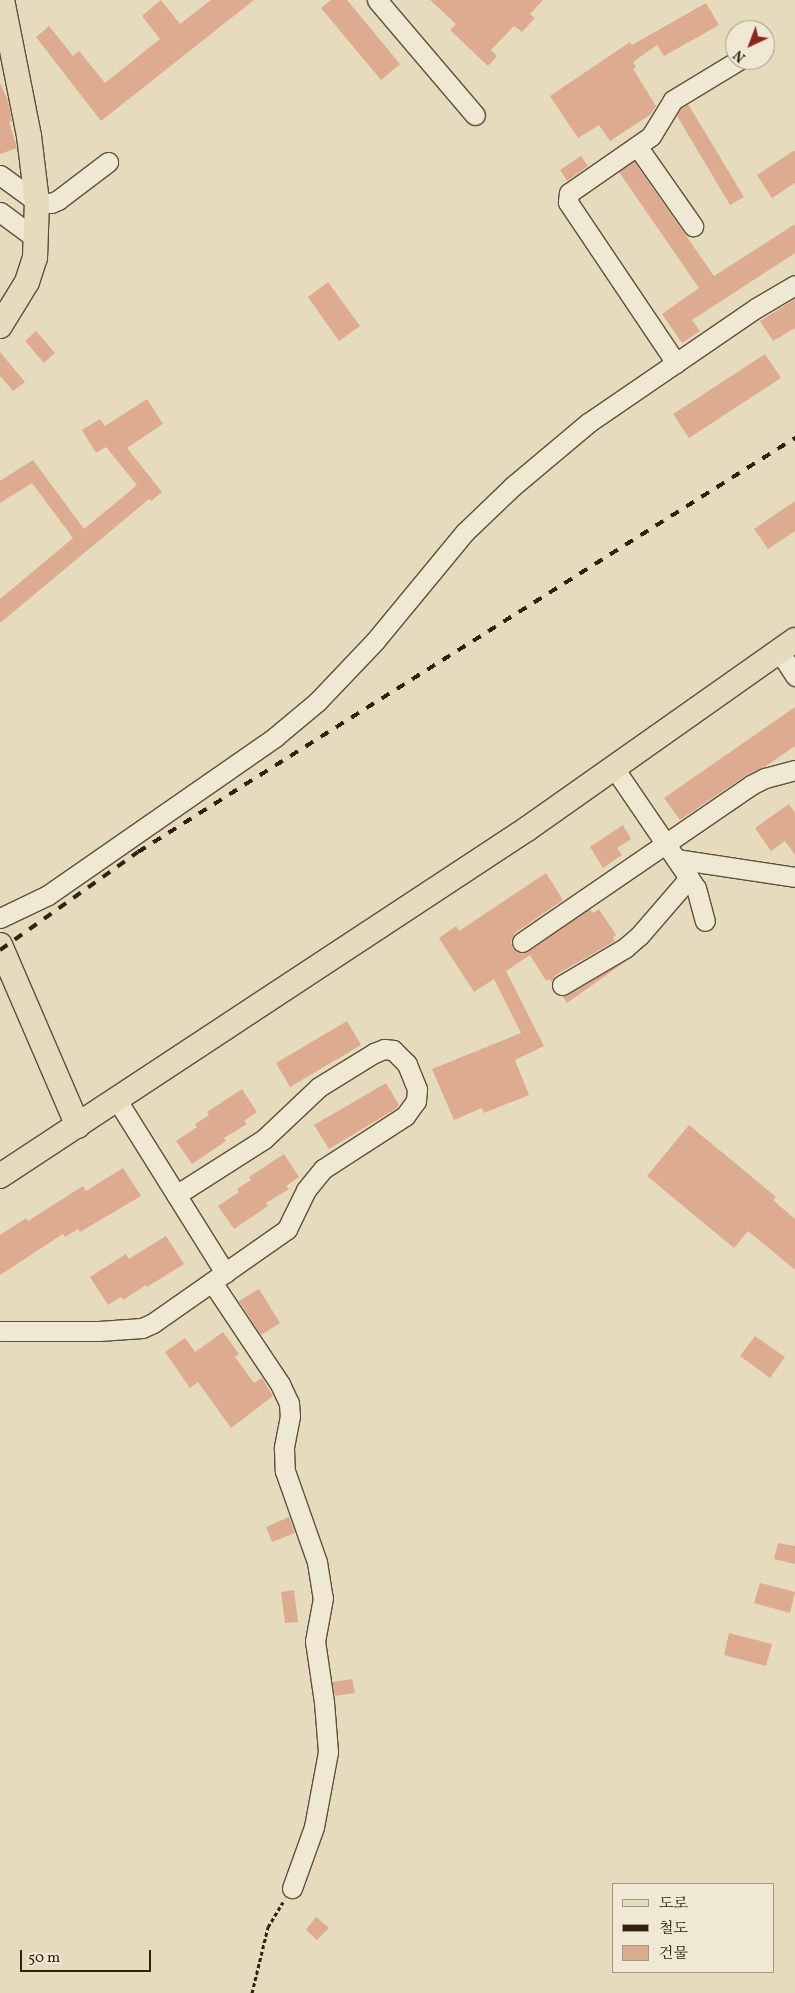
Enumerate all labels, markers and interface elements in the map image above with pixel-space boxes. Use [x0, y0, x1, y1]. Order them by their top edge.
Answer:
north arrow [725, 20, 775, 70]
text: N [730, 45, 750, 66]
legend [612, 1883, 775, 1973]
text: 도로 [659, 1894, 688, 1915]
text: 철도 [659, 1919, 688, 1940]
scale bar [22, 1940, 154, 1972]
text: 건물 [659, 1944, 688, 1965]
text: 50 m [28, 1948, 60, 1969]

